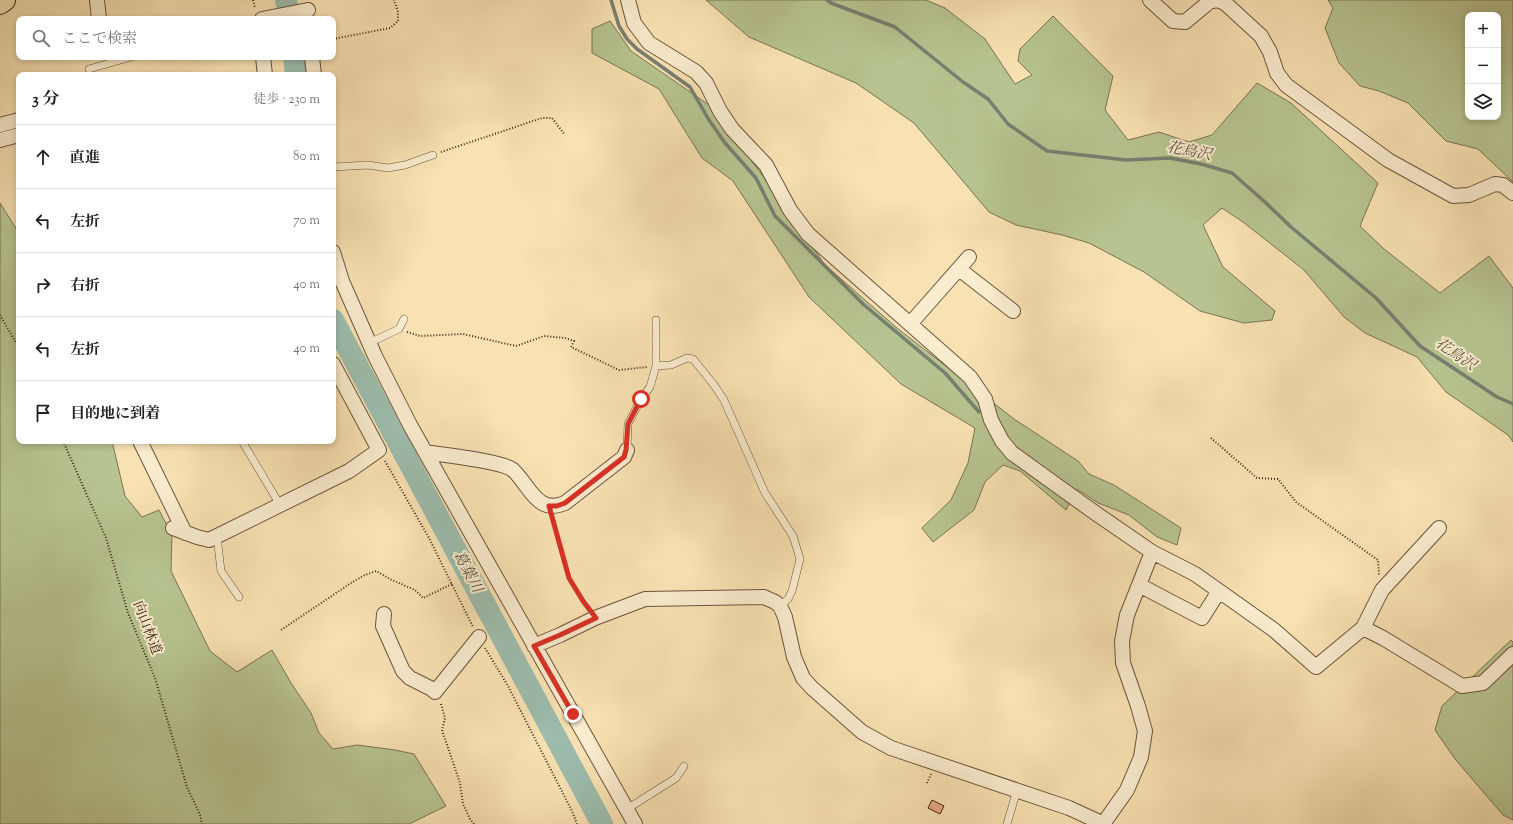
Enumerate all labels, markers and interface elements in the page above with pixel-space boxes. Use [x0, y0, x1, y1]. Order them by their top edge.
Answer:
map controls [1465, 12, 1501, 120]
button: + [1465, 12, 1501, 48]
search box [16, 16, 336, 60]
icon: search [30, 27, 52, 49]
text: ここで検索 [62, 29, 137, 50]
button: − [1465, 48, 1501, 84]
button: layers [1465, 84, 1501, 120]
text: 3 分 [32, 88, 60, 112]
text: 徒歩 · 230 m [254, 91, 320, 109]
water label: 花鳥沢 [1165, 137, 1215, 167]
icon: ahead [32, 146, 54, 168]
text: 直進 [70, 148, 100, 169]
text: 80 m [293, 148, 320, 166]
icon: left [32, 210, 54, 232]
text: 左折 [70, 212, 100, 233]
text: 70 m [293, 212, 320, 230]
icon: right [32, 274, 54, 296]
text: 右折 [70, 276, 100, 297]
text: 40 m [293, 276, 320, 294]
water label: 花鳥沢 [1430, 334, 1481, 377]
icon: left [32, 338, 54, 360]
text: 左折 [70, 340, 100, 361]
text: 40 m [293, 340, 320, 358]
route start [632, 390, 650, 408]
icon: arrive [32, 402, 54, 424]
text: 目的地に到着 [70, 404, 160, 425]
water label: 葛葉川 [447, 547, 488, 599]
street label: 向山林道 [127, 598, 165, 658]
route end [564, 705, 582, 723]

